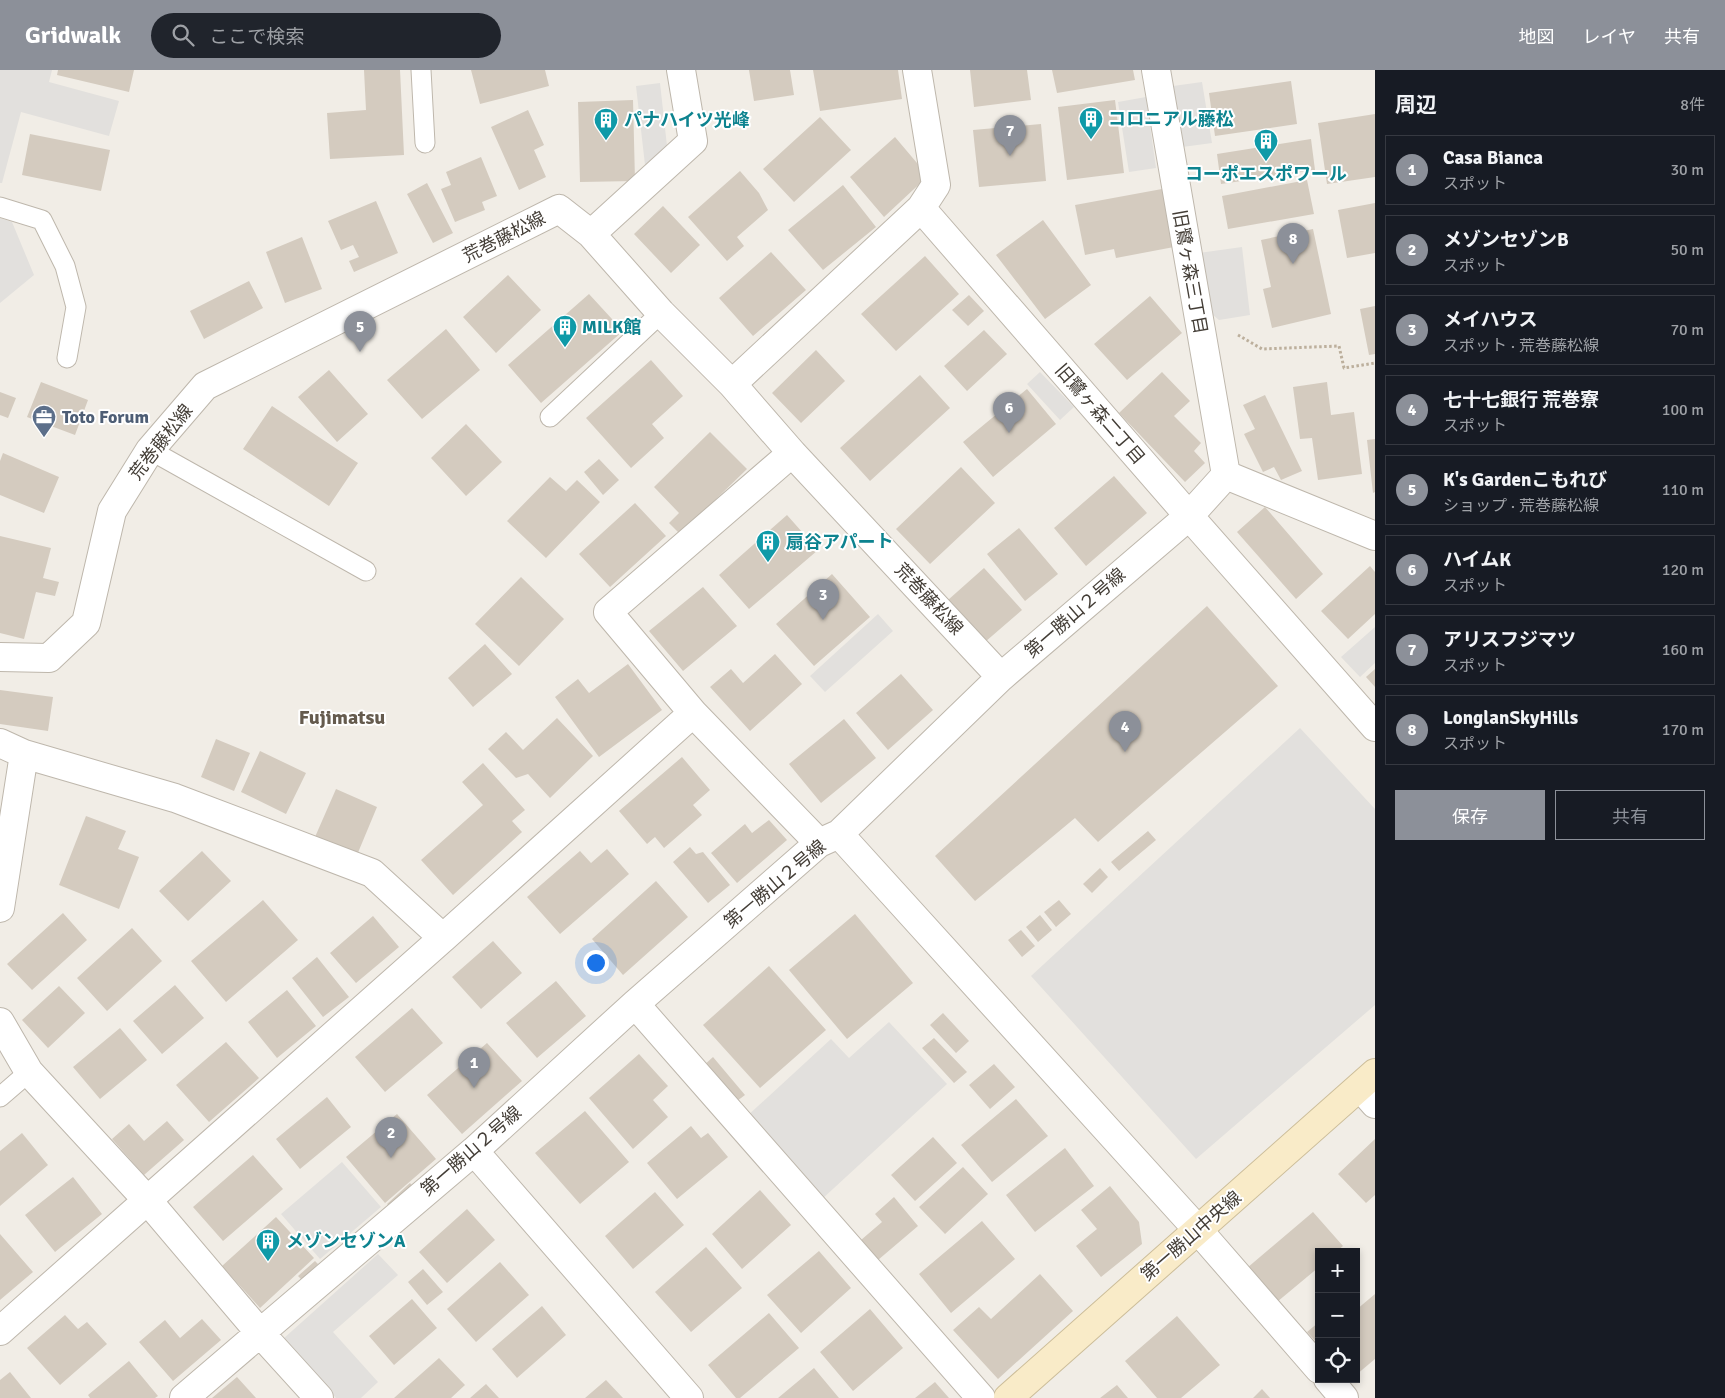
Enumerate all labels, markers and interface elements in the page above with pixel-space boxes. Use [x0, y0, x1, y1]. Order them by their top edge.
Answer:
search box [151, 13, 501, 58]
text: Gridwalk [25, 20, 121, 50]
icon: search [169, 21, 197, 49]
text: ここで検索 [209, 25, 304, 49]
text: 地図 [1519, 26, 1555, 48]
text: レイヤ [1583, 26, 1636, 48]
text: 共有 [1664, 26, 1700, 48]
text: 周辺 [1395, 92, 1437, 118]
text: 8件 [1680, 95, 1705, 115]
building icon: コロニアル藤松 [1078, 106, 1104, 140]
building icon: パナハイツ光峰 [593, 107, 619, 141]
place label: コロニアル藤松 [1108, 108, 1234, 130]
place label: パナハイツ光峰 [624, 109, 750, 131]
pin: 7 [994, 115, 1026, 156]
building icon: コーポエスポワール [1253, 128, 1279, 162]
text: Casa Bianca [1443, 146, 1543, 170]
text: 1 [1408, 160, 1416, 180]
text: 30 m [1670, 160, 1704, 180]
place label: コーポエスポワール [1185, 163, 1347, 185]
text: スポット [1443, 174, 1507, 194]
street label: 荒巻藤松線 [459, 207, 549, 267]
street label: 旧鷺ヶ森三丁目 [1168, 208, 1212, 336]
pin: 8 [1277, 223, 1309, 264]
text: メゾンセゾンB [1443, 228, 1569, 252]
text: 2 [1408, 240, 1416, 260]
text: 50 m [1670, 240, 1704, 260]
text: スポット [1443, 256, 1507, 276]
text: メイハウス [1443, 308, 1538, 332]
pin: 5 [344, 311, 376, 352]
building icon: MILK館 [552, 314, 578, 348]
place label: MILK館 [582, 316, 641, 338]
text: 3 [1408, 320, 1416, 340]
text: 70 m [1670, 320, 1704, 340]
text: スポット · 荒巻藤松線 [1443, 336, 1599, 356]
street label: 旧鷺ヶ森二丁目 [1050, 359, 1150, 469]
text: 七十七銀行 荒巻寮 [1443, 388, 1599, 412]
pin: 6 [993, 392, 1025, 433]
street label: 荒巻藤松線 [125, 400, 197, 484]
text: 4 [1408, 400, 1416, 420]
text: 100 m [1662, 400, 1704, 420]
office icon: Toto Forum [31, 404, 57, 438]
place label: Toto Forum [62, 406, 149, 428]
text: スポット [1443, 416, 1507, 436]
text: K's Gardenこもれび [1443, 468, 1607, 492]
text: 5 [1408, 480, 1416, 500]
text: 110 m [1662, 480, 1704, 500]
text: ショップ · 荒巻藤松線 [1443, 496, 1599, 516]
building icon: 扇谷アパート [755, 529, 781, 563]
place label: 扇谷アパート [786, 531, 894, 553]
text: ハイムK [1443, 548, 1511, 572]
street label: 荒巻藤松線 [890, 559, 968, 639]
text: 6 [1408, 560, 1416, 580]
text: 120 m [1662, 560, 1704, 580]
street label: 第一勝山２号線 [1020, 563, 1130, 663]
text: スポット [1443, 576, 1507, 596]
pin: 3 [807, 579, 839, 620]
text: アリスフジマツ [1443, 628, 1576, 652]
text: 7 [1408, 640, 1416, 660]
text: 160 m [1662, 640, 1704, 660]
text: スポット [1443, 656, 1507, 676]
district label: Fujimatsu [299, 705, 385, 730]
text: LonglanSkyHills [1443, 706, 1578, 730]
pin: 4 [1109, 711, 1141, 752]
text: 8 [1408, 720, 1416, 740]
text: 170 m [1662, 720, 1704, 740]
text: スポット [1443, 734, 1507, 754]
button: 保存 [1395, 790, 1545, 840]
button: 共有 [1555, 790, 1705, 840]
street label: 第一勝山２号線 [720, 835, 830, 933]
your location [583, 950, 609, 976]
pin: 1 [458, 1047, 490, 1088]
street label: 第一勝山２号線 [416, 1101, 526, 1201]
pin: 2 [375, 1117, 407, 1158]
street label: 第一勝山中央線 [1136, 1186, 1246, 1286]
building icon: メゾンセゾンA [255, 1228, 281, 1262]
place label: メゾンセゾンA [286, 1230, 406, 1252]
map controls [1315, 1248, 1360, 1383]
button: + [1315, 1248, 1360, 1293]
button: − [1315, 1293, 1360, 1338]
button: locate [1315, 1338, 1360, 1383]

